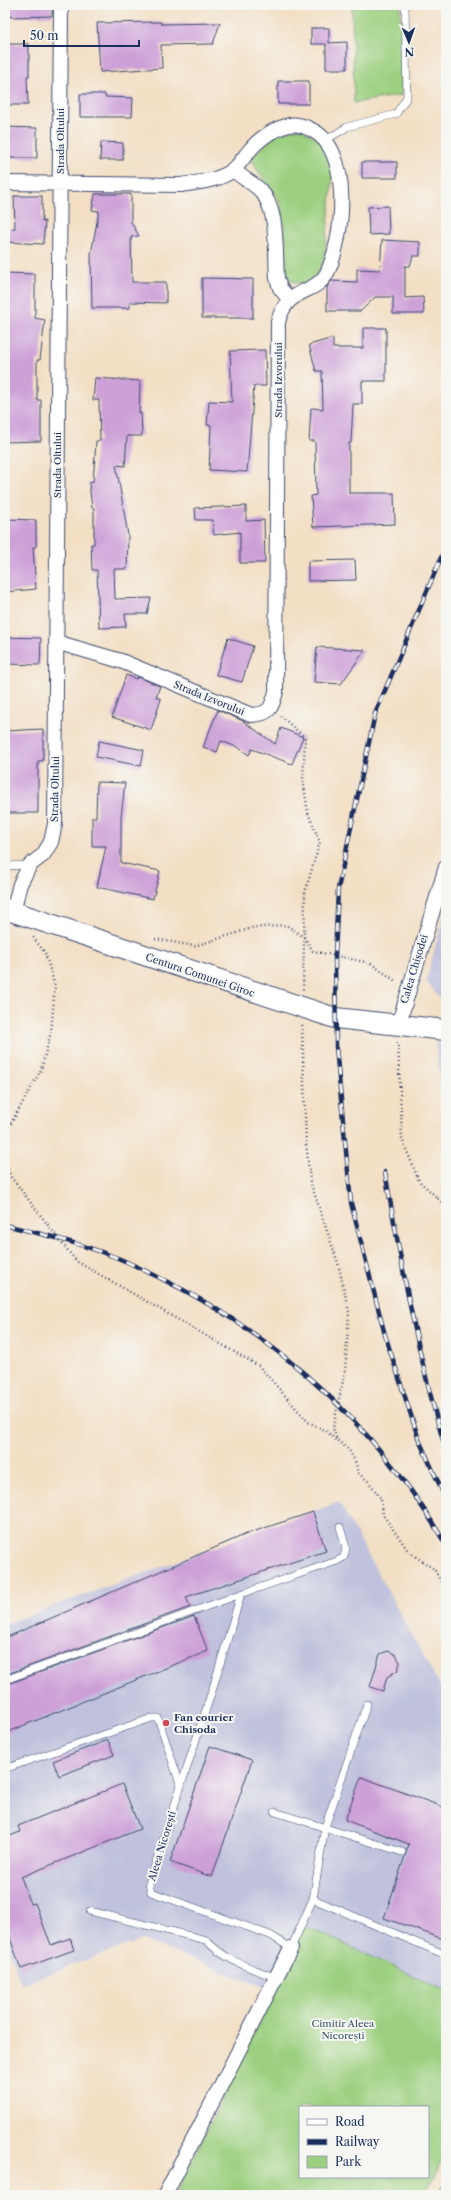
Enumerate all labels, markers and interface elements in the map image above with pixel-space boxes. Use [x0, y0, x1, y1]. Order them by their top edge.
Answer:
scale bar [24, 22, 139, 48]
north arrow [389, 22, 429, 62]
text: 50 m [30, 28, 59, 43]
text: N [404, 45, 414, 59]
street label: Strada Oltului [54, 108, 67, 174]
street label: Strada Izvorului [272, 342, 285, 418]
street label: Strada Oltului [51, 432, 64, 498]
street label: Strada Izvorului [172, 678, 246, 718]
street label: Strada Oltului [48, 756, 62, 822]
street label: Calea Chișodei [397, 933, 431, 1005]
street label: Centura Comunei Giroc [144, 950, 256, 1000]
place label: Fan courier Chisoda [174, 1711, 233, 1736]
marker: Fan courier Chisoda [161, 1718, 171, 1728]
street label: Aleea Nicorești [145, 1809, 179, 1884]
park label: Cimitir Aleea Nicorești [312, 2017, 375, 2042]
legend [299, 2106, 429, 2178]
text: Road [335, 2114, 365, 2129]
text: Railway [335, 2134, 380, 2149]
text: Park [335, 2154, 362, 2169]

